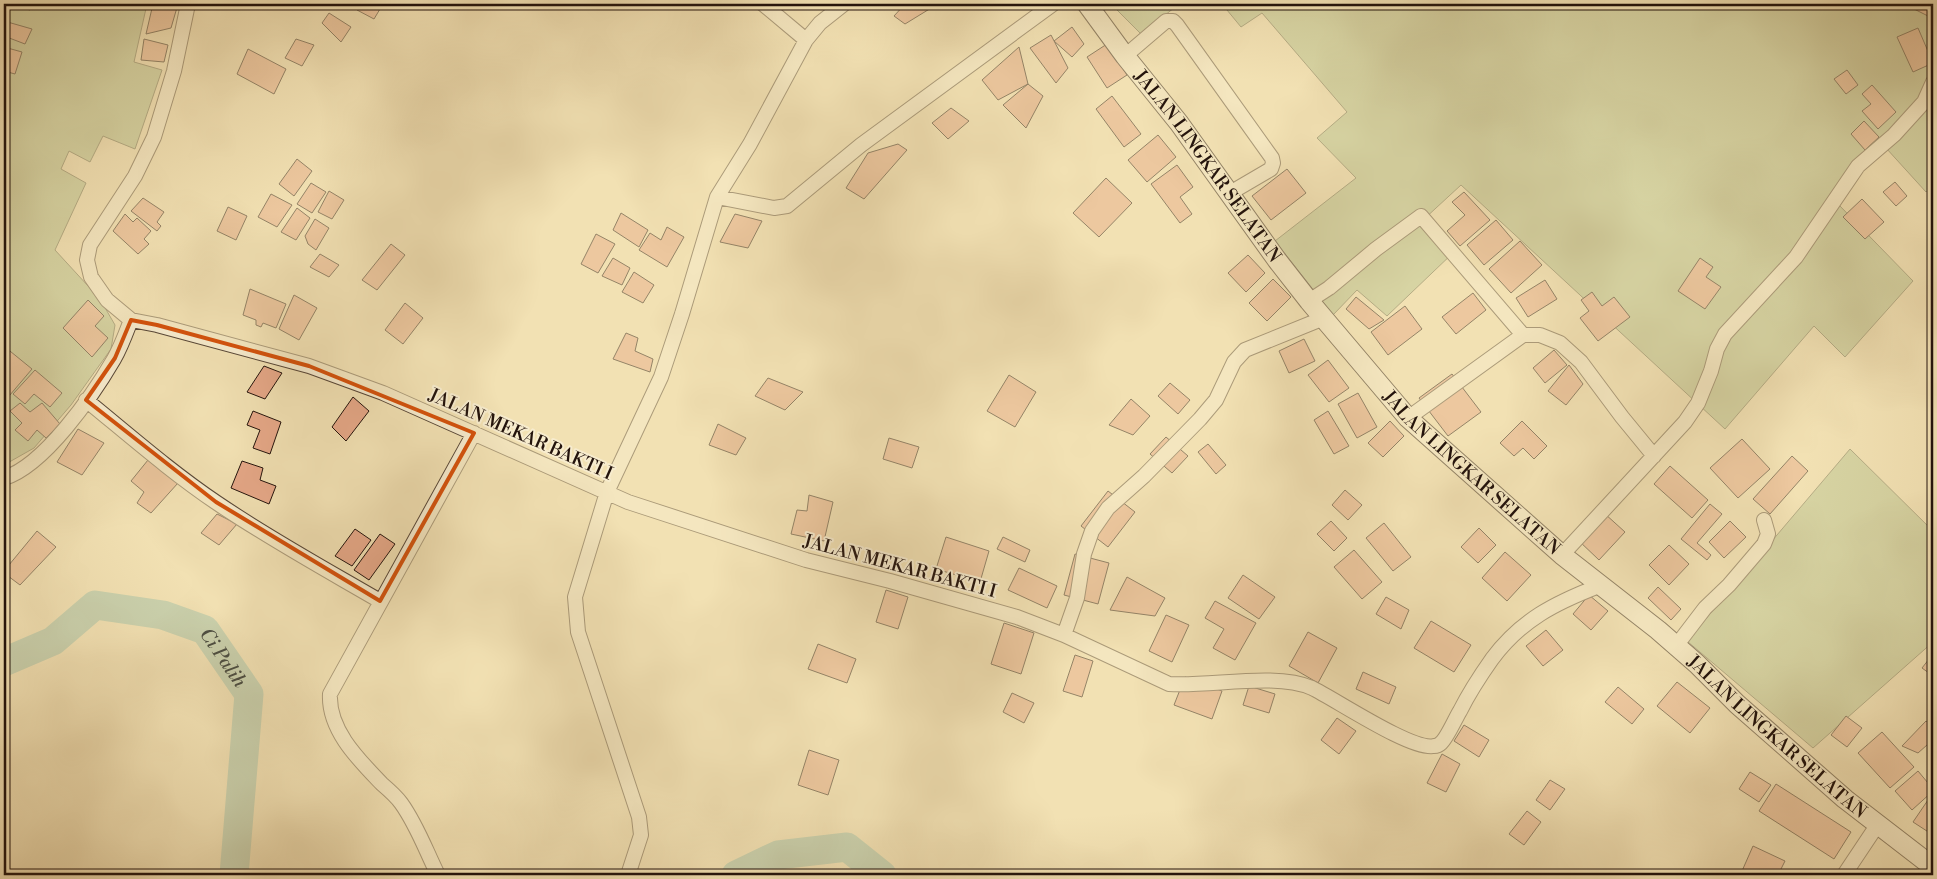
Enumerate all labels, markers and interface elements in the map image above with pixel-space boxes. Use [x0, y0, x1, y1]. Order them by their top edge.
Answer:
street label: JALAN LINGKAR SELATAN [1128, 65, 1286, 267]
street label: JALAN MEKAR BAKTI I [424, 383, 616, 485]
street label: JALAN LINGKAR SELATAN [1377, 385, 1566, 561]
street label: JALAN MEKAR BAKTI I [800, 529, 999, 603]
water label: Ci Palih [194, 623, 252, 693]
street label: JALAN LINGKAR SELATAN [1682, 649, 1872, 824]

